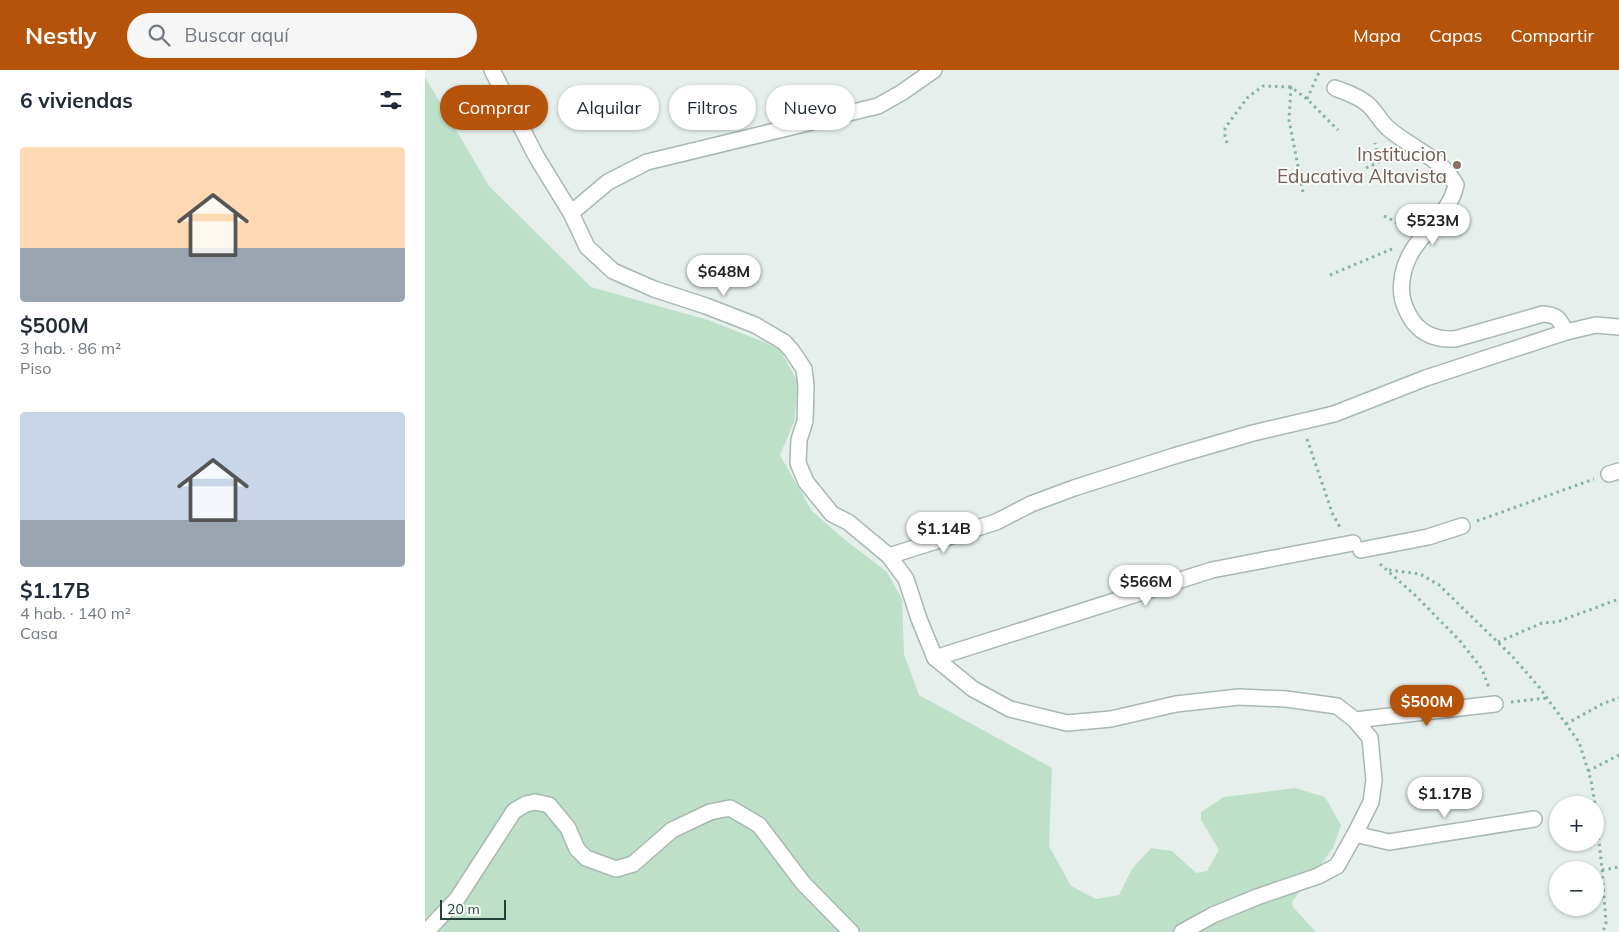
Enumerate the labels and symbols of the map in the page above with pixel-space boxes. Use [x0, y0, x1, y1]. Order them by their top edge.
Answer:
place label: Institucion Educativa Altavista [1277, 142, 1447, 188]
marker: Institucion Educativa Altavista [1451, 159, 1463, 171]
pin: $523M [1398, 204, 1468, 246]
pin: $648M [689, 254, 759, 297]
pin: $1.14B [903, 512, 985, 554]
pin: $566M [1111, 564, 1181, 607]
pin: $500M [1392, 684, 1462, 727]
pin: $1.17B [1404, 776, 1486, 819]
scale bar [440, 897, 506, 920]

